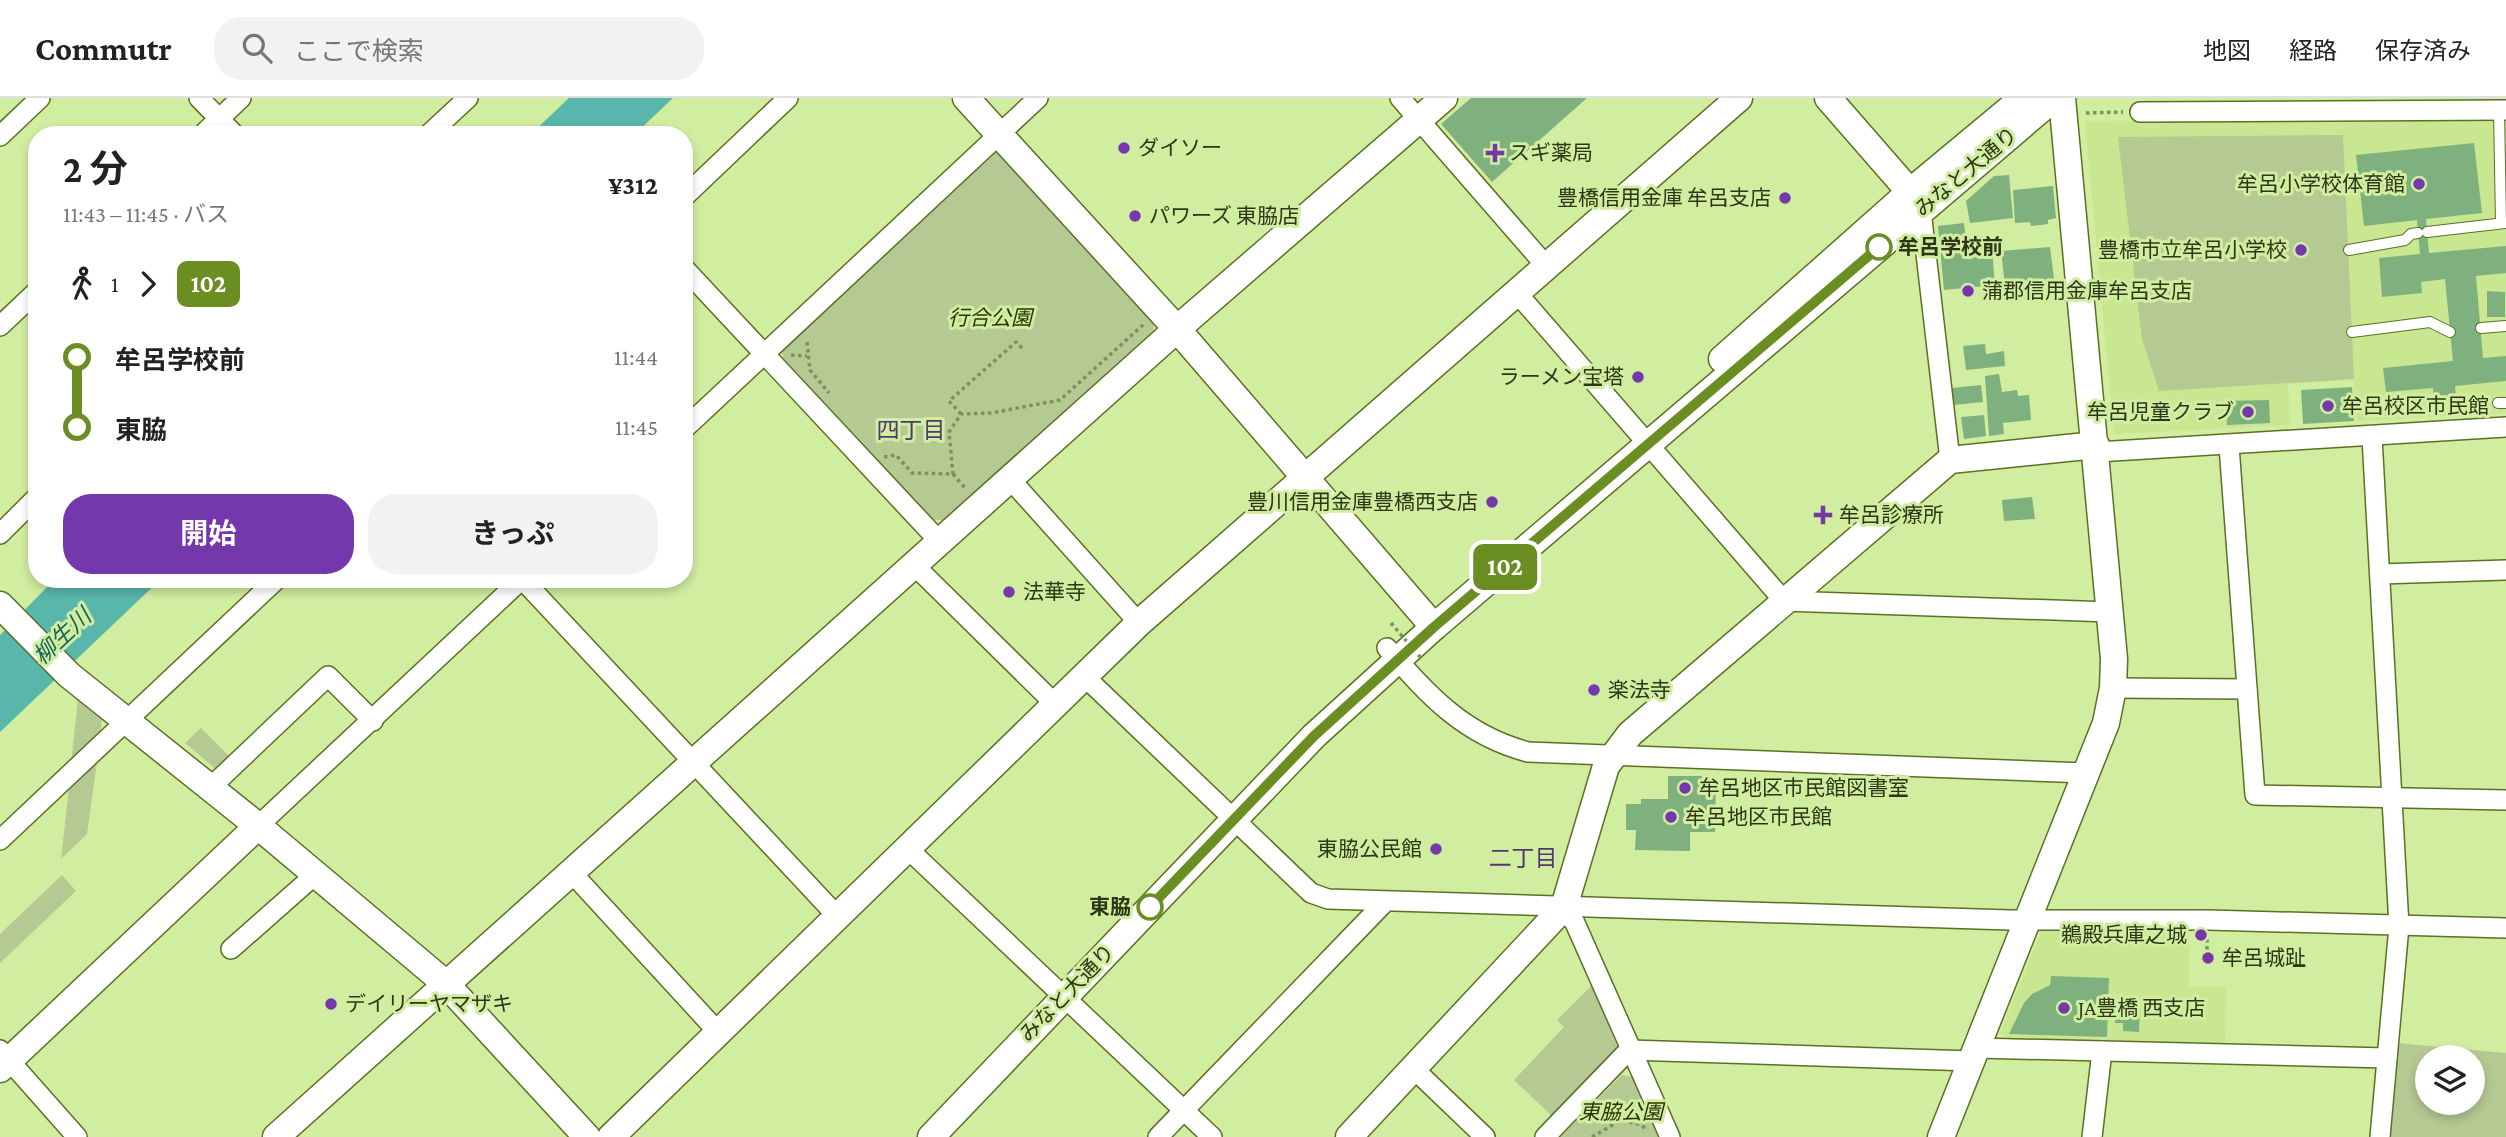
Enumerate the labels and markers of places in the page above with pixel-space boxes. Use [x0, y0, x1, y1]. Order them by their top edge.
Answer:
place label: ダイソー [1138, 136, 1222, 160]
marker: ダイソー [1116, 140, 1132, 156]
place label: スギ薬局 [1509, 141, 1593, 165]
marker: スギ薬局 [1487, 145, 1503, 161]
place label: 牟呂小学校体育館 [2237, 172, 2405, 196]
marker: 牟呂小学校体育館 [2411, 176, 2427, 192]
place label: 豊橋信用金庫 牟呂支店 [1557, 186, 1771, 210]
marker: 豊橋信用金庫 牟呂支店 [1777, 190, 1793, 206]
place label: パワーズ 東脇店 [1149, 204, 1299, 228]
marker: パワーズ 東脇店 [1127, 208, 1143, 224]
marker: 牟呂学校前 [1866, 234, 1892, 260]
place label: 牟呂学校前 [1898, 235, 2003, 259]
place label: 豊橋市立牟呂小学校 [2098, 238, 2287, 262]
marker: 豊橋市立牟呂小学校 [2293, 242, 2309, 258]
place label: 蒲郡信用金庫牟呂支店 [1982, 279, 2192, 303]
marker: 蒲郡信用金庫牟呂支店 [1960, 283, 1976, 299]
place label: ラーメン宝塔 [1499, 365, 1624, 389]
marker: ラーメン宝塔 [1630, 369, 1646, 385]
place label: 牟呂校区市民館 [2342, 394, 2489, 418]
marker: 牟呂校区市民館 [2320, 398, 2336, 414]
place label: 牟呂児童クラブ [2087, 400, 2234, 424]
marker: 牟呂児童クラブ [2240, 404, 2256, 420]
place label: 豊川信用金庫豊橋西支店 [1247, 490, 1478, 514]
marker: 豊川信用金庫豊橋西支店 [1484, 494, 1500, 510]
place label: 牟呂診療所 [1839, 503, 1944, 527]
marker: 牟呂診療所 [1813, 505, 1833, 525]
place label: 法華寺 [1023, 580, 1086, 604]
marker: 法華寺 [1001, 584, 1017, 600]
place label: 楽法寺 [1608, 678, 1671, 702]
marker: 楽法寺 [1586, 682, 1602, 698]
place label: 牟呂地区市民館図書室 [1699, 776, 1909, 800]
marker: 牟呂地区市民館図書室 [1677, 780, 1693, 796]
place label: 牟呂地区市民館 [1685, 805, 1832, 829]
marker: 牟呂地区市民館 [1663, 809, 1679, 825]
place label: 東脇公民館 [1317, 837, 1422, 861]
marker: 東脇公民館 [1428, 841, 1444, 857]
marker: 東脇 [1137, 894, 1163, 920]
place label: 東脇 [1089, 895, 1131, 919]
place label: 鵜殿兵庫之城 [2061, 923, 2187, 947]
marker: 鵜殿兵庫之城 [2193, 927, 2209, 943]
place label: 牟呂城趾 [2222, 946, 2306, 970]
marker: 牟呂城趾 [2200, 950, 2216, 966]
place label: デイリーヤマザキ [345, 992, 513, 1016]
marker: デイリーヤマザキ [323, 996, 339, 1012]
place label: JA豊橋 西支店 [2076, 996, 2205, 1020]
marker: JA豊橋 西支店 [2056, 1000, 2072, 1016]

